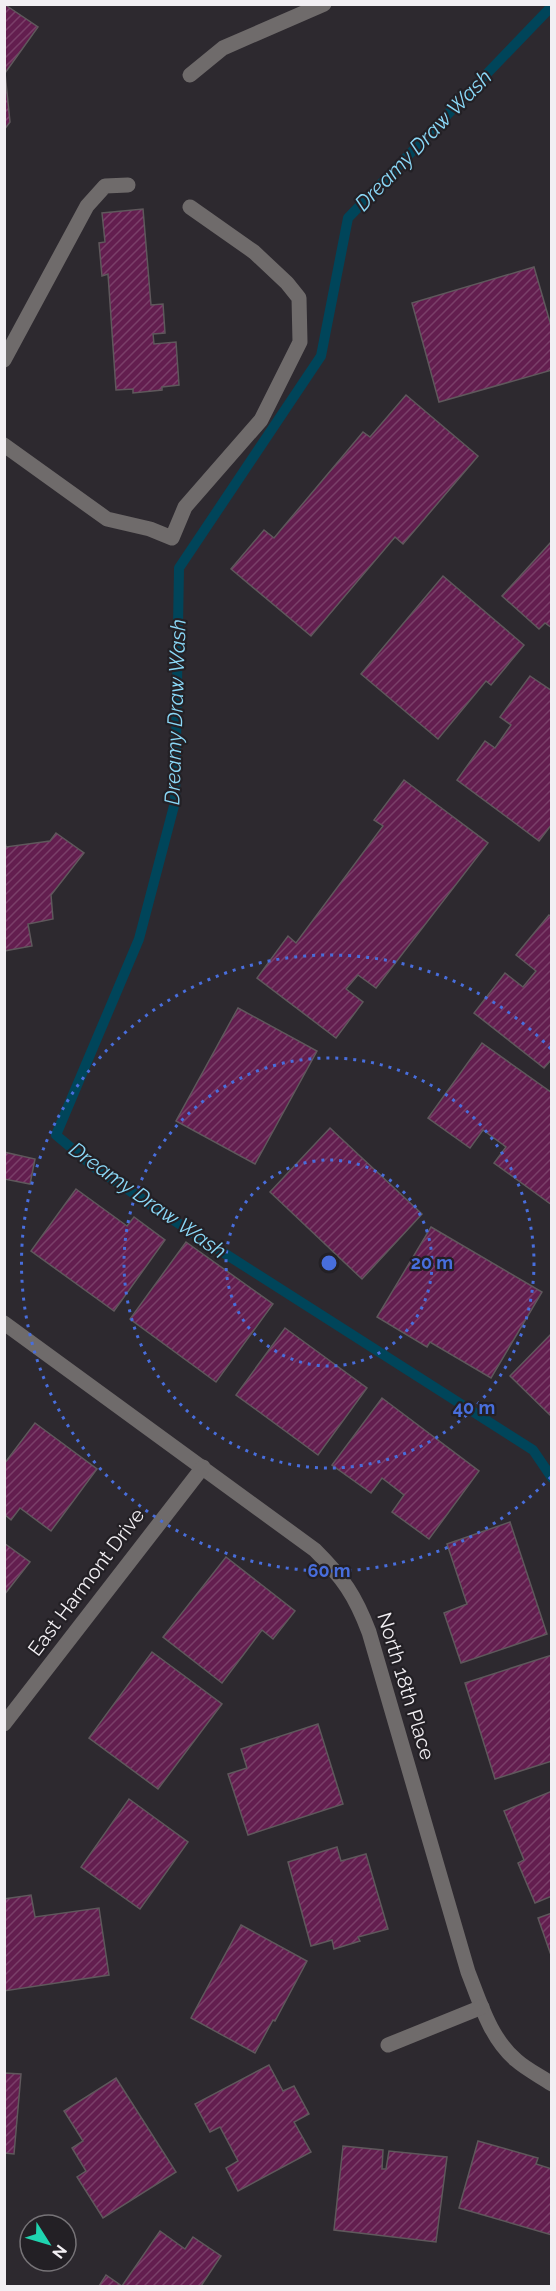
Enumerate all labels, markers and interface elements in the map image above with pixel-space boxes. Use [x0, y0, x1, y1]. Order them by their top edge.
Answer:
water label: Dreamy Draw Wash [349, 64, 497, 216]
water label: Dreamy Draw Wash [159, 619, 191, 805]
water label: Dreamy Draw Wash [65, 1136, 231, 1264]
text: 20 m [411, 1252, 453, 1273]
centre of rings [319, 1253, 339, 1273]
text: 40 m [453, 1397, 495, 1418]
street label: East Harmont Drive [23, 1503, 149, 1660]
text: 60 m [307, 1560, 351, 1581]
street label: North 18th Place [372, 1609, 440, 1763]
north arrow [18, 2213, 78, 2273]
text: N [48, 2241, 71, 2262]

